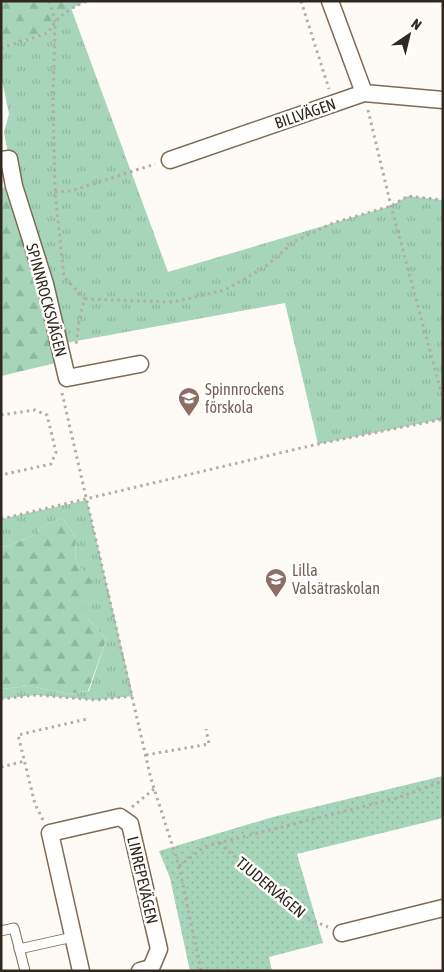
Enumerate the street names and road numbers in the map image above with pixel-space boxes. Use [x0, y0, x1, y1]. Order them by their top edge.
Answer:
street label: BILLVÄGEN [272, 94, 338, 132]
street label: SPINNROCKSVÄGEN [23, 241, 71, 359]
street label: LINREPEVÄGEN [124, 834, 162, 926]
street label: TJUDERVÄGEN [233, 853, 309, 921]

